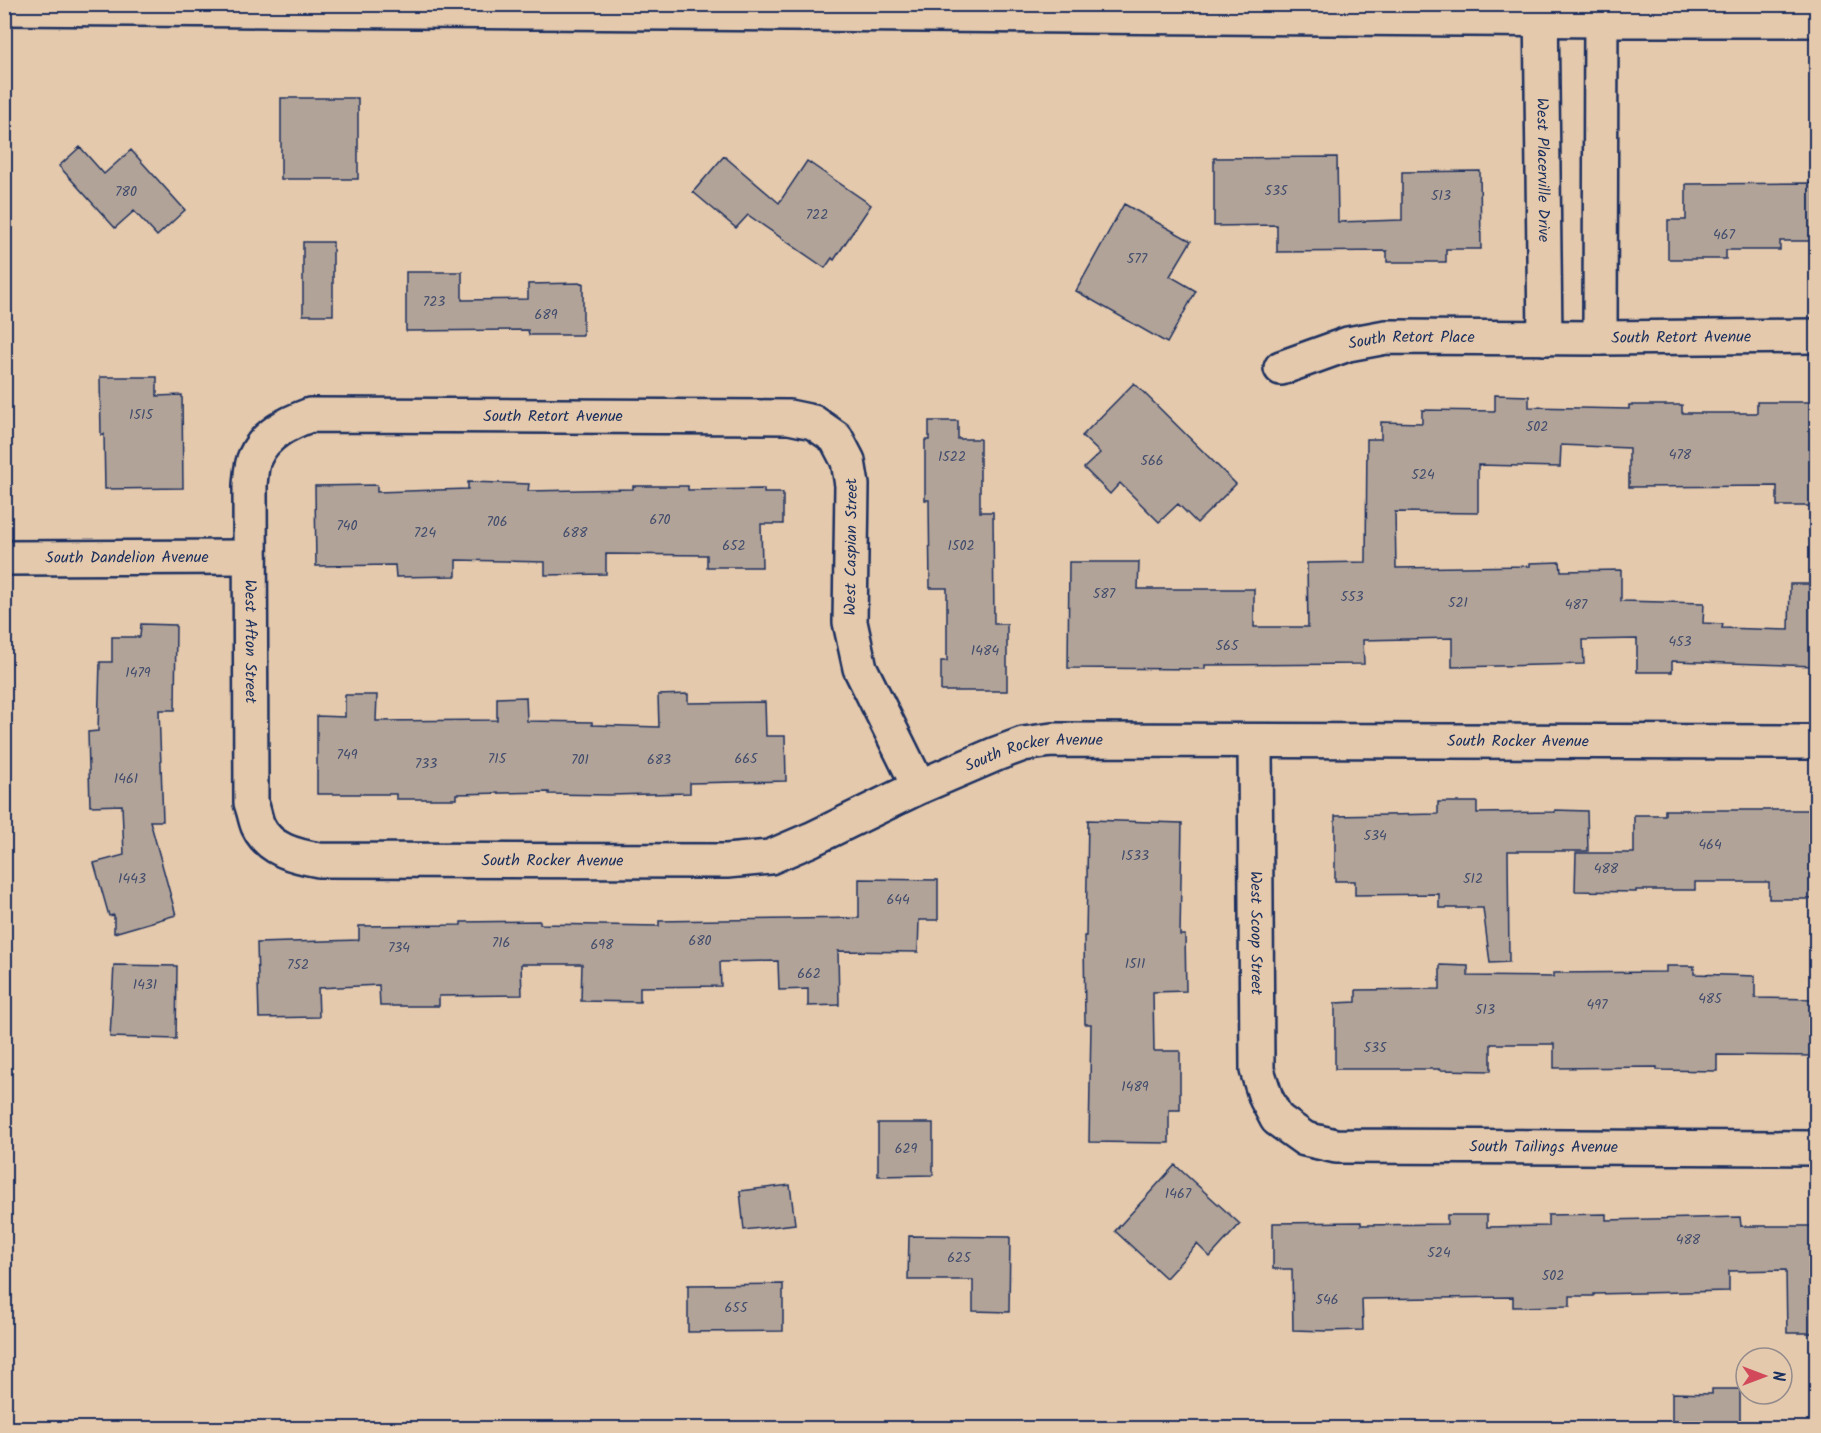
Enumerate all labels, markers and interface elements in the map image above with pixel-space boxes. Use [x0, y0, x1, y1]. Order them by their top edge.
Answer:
street label: West Placerville Drive [1530, 98, 1556, 242]
house number: 535 [1264, 180, 1289, 202]
house number: 780 [115, 181, 137, 203]
house number: 513 [1431, 185, 1451, 207]
house number: 722 [806, 204, 828, 226]
house number: 467 [1713, 224, 1736, 246]
house number: 577 [1127, 248, 1148, 270]
house number: 723 [423, 291, 445, 313]
house number: 689 [534, 304, 558, 326]
street label: South Retort Place [1346, 324, 1475, 356]
street label: South Retort Avenue [1611, 324, 1751, 350]
house number: 1515 [129, 404, 154, 426]
street label: South Retort Avenue [483, 404, 623, 429]
house number: 502 [1526, 416, 1548, 438]
house number: 478 [1669, 444, 1692, 466]
house number: 1522 [938, 446, 966, 468]
house number: 566 [1140, 450, 1164, 472]
house number: 524 [1411, 464, 1435, 486]
street label: West Caspian Street [838, 475, 865, 616]
house number: 670 [649, 509, 671, 531]
house number: 706 [486, 511, 508, 533]
house number: 740 [336, 515, 358, 537]
house number: 724 [414, 522, 436, 544]
house number: 688 [563, 522, 588, 544]
house number: 652 [722, 535, 746, 557]
house number: 1502 [947, 535, 975, 557]
street label: South Dandelion Avenue [45, 545, 209, 570]
street label: West Afton Street [238, 579, 263, 704]
house number: 587 [1093, 583, 1116, 605]
house number: 553 [1340, 586, 1364, 608]
house number: 521 [1448, 592, 1468, 614]
house number: 487 [1565, 594, 1588, 616]
house number: 453 [1668, 631, 1692, 653]
house number: 565 [1216, 635, 1240, 657]
house number: 1484 [971, 640, 999, 662]
house number: 1479 [125, 662, 151, 684]
street label: South Rocker Avenue [961, 727, 1103, 778]
street label: South Rocker Avenue [1447, 729, 1589, 754]
house number: 749 [337, 744, 358, 766]
house number: 715 [488, 748, 508, 770]
house number: 665 [734, 748, 759, 770]
house number: 701 [571, 749, 589, 771]
house number: 683 [647, 749, 671, 771]
house number: 733 [415, 753, 437, 775]
house number: 1461 [114, 768, 138, 790]
house number: 534 [1363, 825, 1387, 847]
house number: 464 [1698, 834, 1722, 856]
house number: 1533 [1121, 845, 1149, 867]
street label: South Rocker Avenue [482, 848, 624, 873]
house number: 488 [1594, 858, 1619, 880]
house number: 1443 [118, 868, 146, 890]
house number: 512 [1463, 868, 1483, 890]
street label: West Scoop Street [1243, 871, 1269, 996]
house number: 644 [886, 889, 910, 911]
house number: 680 [688, 930, 712, 952]
house number: 716 [492, 932, 510, 954]
house number: 698 [590, 934, 614, 956]
house number: 734 [388, 937, 410, 959]
house number: 1511 [1125, 953, 1145, 975]
house number: 752 [287, 954, 309, 976]
house number: 662 [797, 963, 821, 985]
house number: 1431 [133, 974, 157, 996]
house number: 485 [1698, 988, 1723, 1010]
house number: 497 [1587, 994, 1608, 1016]
house number: 513 [1475, 999, 1495, 1021]
house number: 535 [1363, 1037, 1388, 1059]
house number: 1489 [1121, 1076, 1149, 1098]
street label: South Tailings Avenue [1469, 1134, 1618, 1160]
house number: 629 [895, 1138, 918, 1160]
house number: 1467 [1165, 1183, 1192, 1205]
house number: 488 [1676, 1229, 1701, 1251]
house number: 524 [1427, 1242, 1451, 1264]
house number: 625 [947, 1247, 972, 1269]
house number: 502 [1542, 1265, 1564, 1287]
house number: 546 [1315, 1289, 1339, 1311]
house number: 655 [725, 1297, 749, 1319]
north arrow [1734, 1346, 1794, 1406]
text: N [1765, 1371, 1790, 1381]

